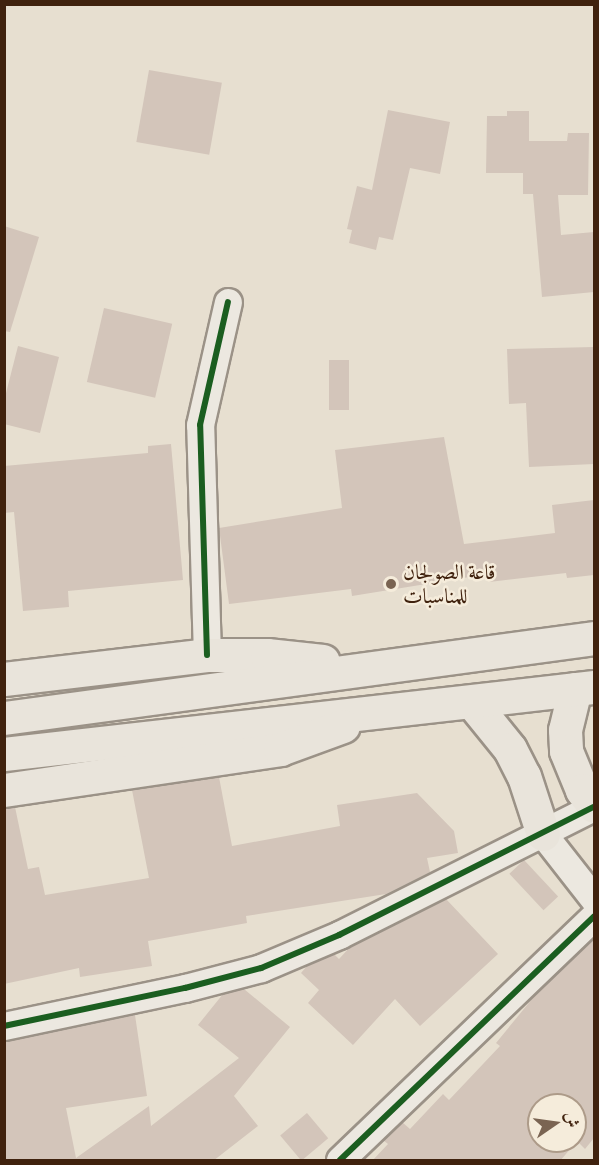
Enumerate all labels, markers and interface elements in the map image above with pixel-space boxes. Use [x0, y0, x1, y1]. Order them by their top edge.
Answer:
place label: قاعة الصولجان للمناسبات [403, 559, 495, 609]
marker: قاعة الصولجان للمناسبات [384, 577, 398, 591]
north arrow [527, 1093, 587, 1153]
text: ش [559, 1109, 586, 1130]

